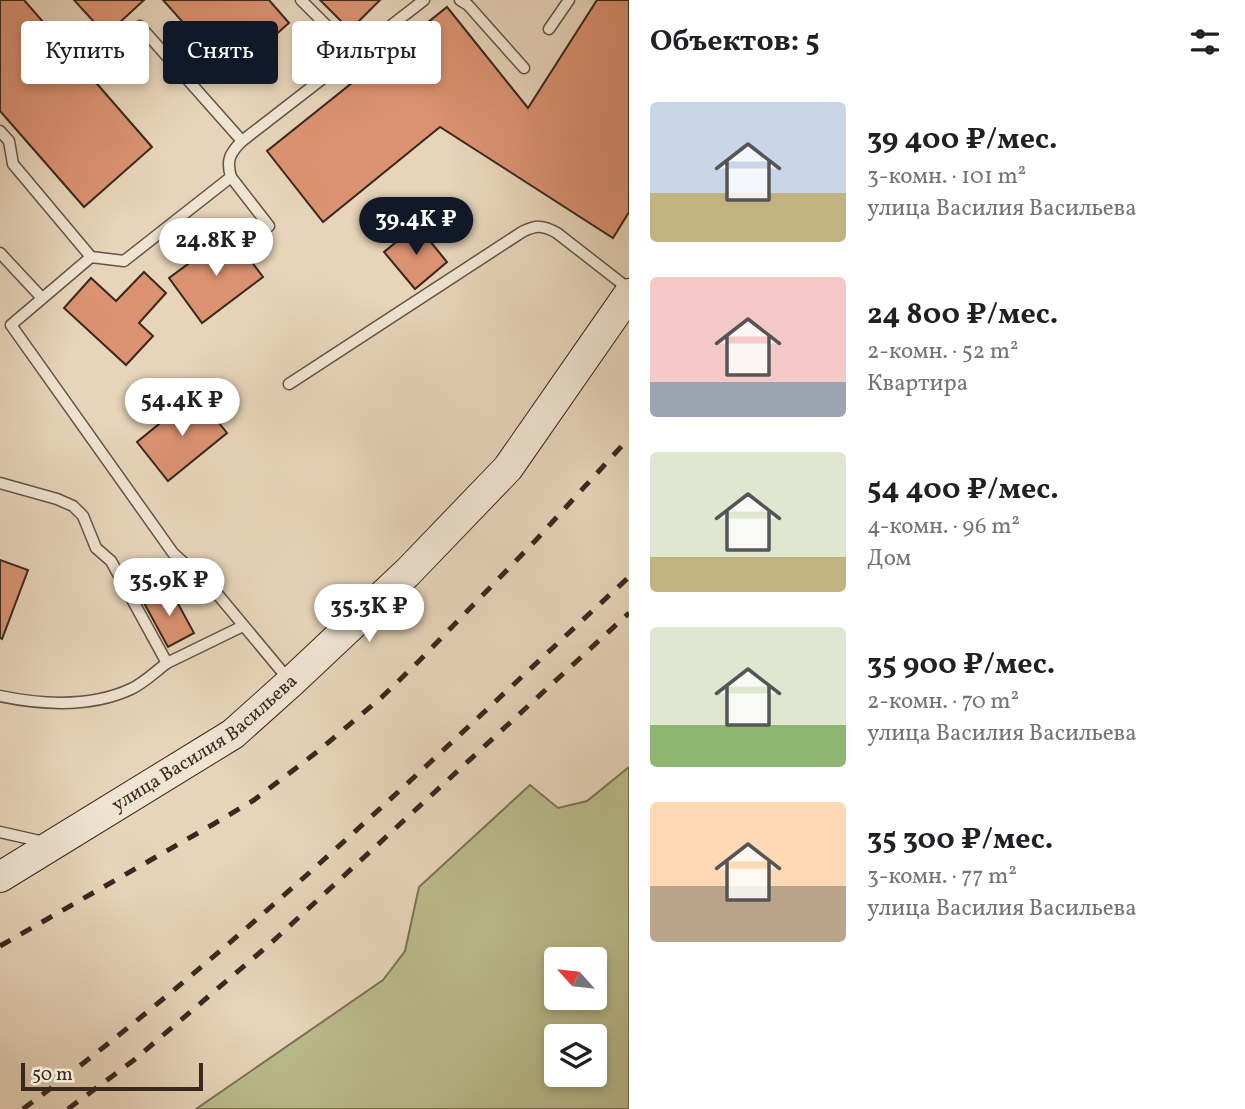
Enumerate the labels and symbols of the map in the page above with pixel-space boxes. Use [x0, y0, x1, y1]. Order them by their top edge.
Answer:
pin: 39.4K ₽ [351, 198, 481, 257]
pin: 24.8K ₽ [151, 218, 281, 278]
pin: 54.4K ₽ [117, 378, 247, 438]
pin: 35.9K ₽ [104, 558, 234, 618]
pin: 35.3K ₽ [304, 584, 434, 644]
street label: улица Василия Васильева [107, 669, 304, 818]
north arrow [544, 947, 607, 1010]
scale bar [21, 1060, 203, 1092]

